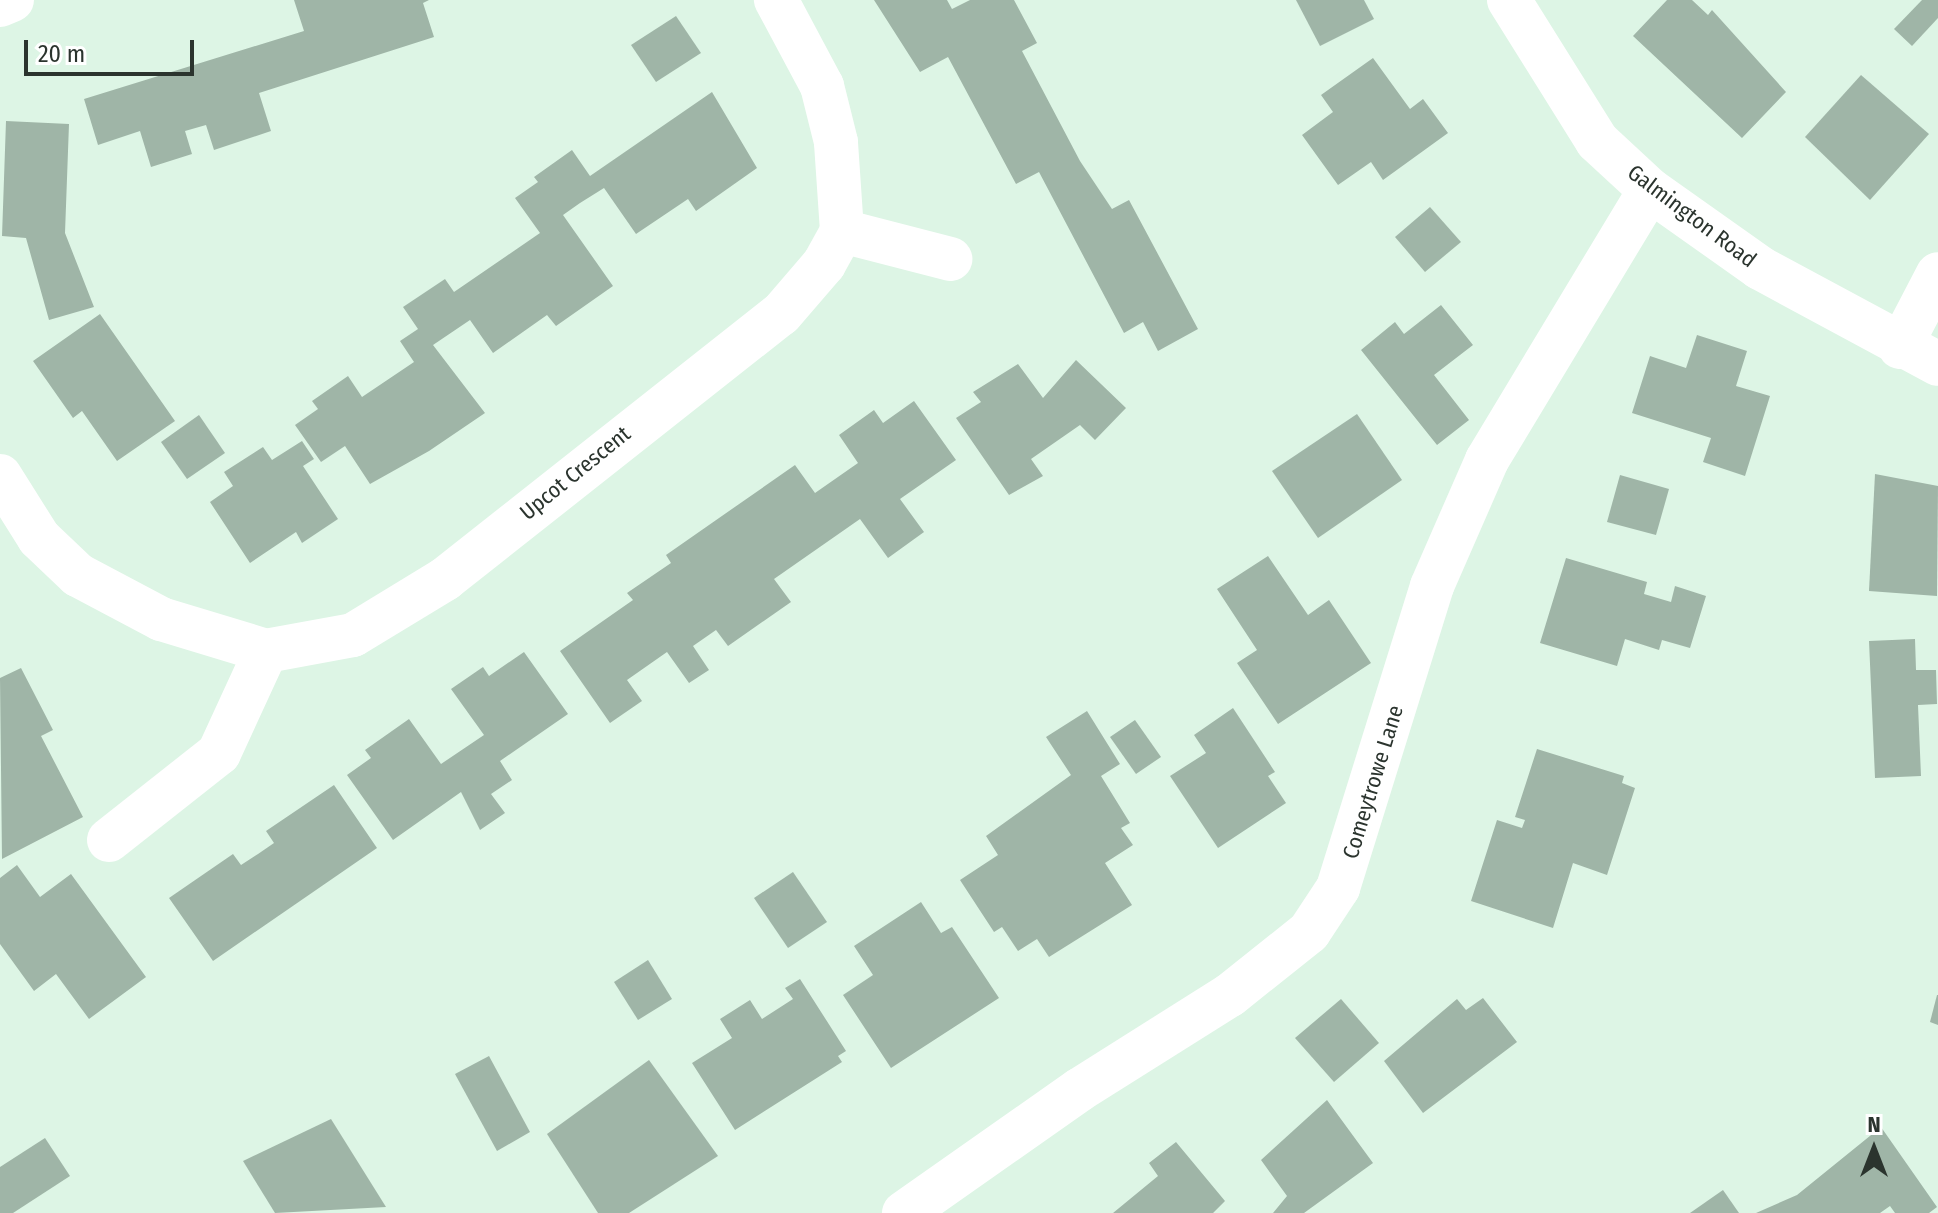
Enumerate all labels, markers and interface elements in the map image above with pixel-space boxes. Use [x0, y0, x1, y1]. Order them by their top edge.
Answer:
scale bar [28, 24, 198, 74]
text: 20 m [38, 40, 85, 68]
street label: Galmington Road [1622, 159, 1762, 273]
street label: Upcot Crescent [514, 420, 636, 526]
street label: Comeytrowe Lane [1337, 702, 1409, 862]
north arrow [1834, 1109, 1914, 1189]
text: N [1867, 1111, 1881, 1138]

